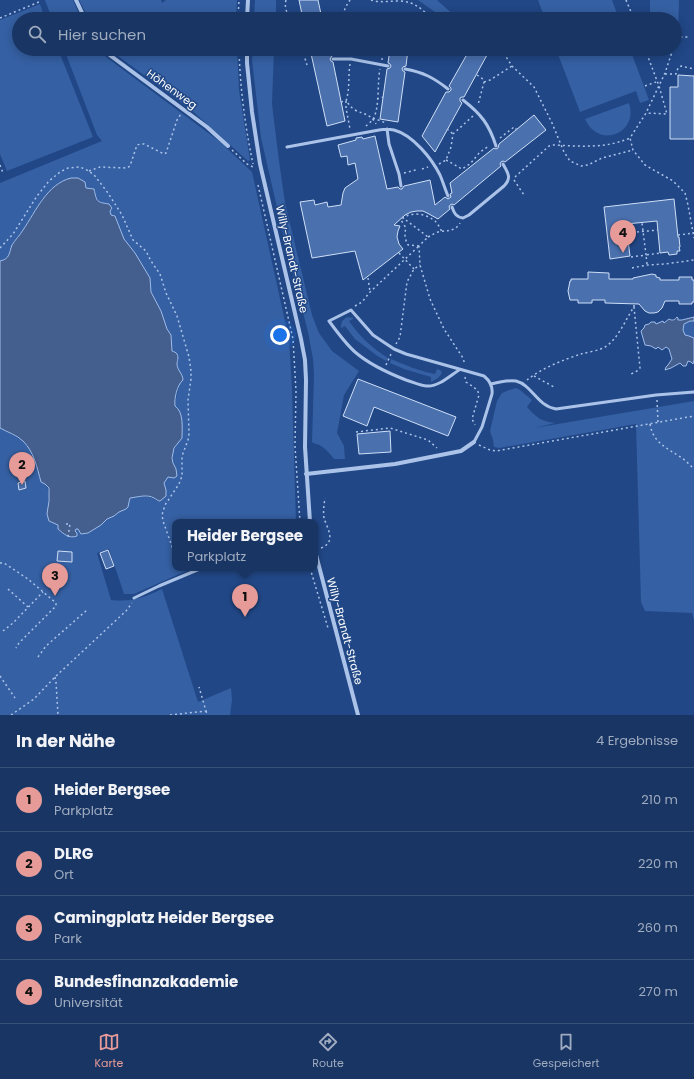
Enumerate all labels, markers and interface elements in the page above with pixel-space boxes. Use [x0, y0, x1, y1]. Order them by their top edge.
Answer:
search box [12, 12, 682, 56]
icon: search [26, 23, 48, 45]
text: Hier suchen [58, 24, 146, 45]
street label: Höhenweg [144, 65, 200, 113]
street label: Willy-Brandt-Straße [272, 203, 312, 315]
pin: 4 [610, 220, 636, 253]
your location [270, 325, 290, 345]
pin: 2 [9, 452, 35, 485]
popup [172, 519, 318, 571]
text: Heider Bergsee [187, 525, 303, 546]
text: Parkplatz [187, 547, 246, 566]
pin: 3 [42, 563, 68, 596]
street label: Willy-Brandt-Straße [323, 576, 367, 686]
pin: 1 [232, 584, 258, 617]
text: In der Nähe [16, 729, 115, 753]
text: 4 Ergebnisse [596, 731, 678, 750]
text: Heider Bergsee [54, 779, 170, 800]
text: 1 [27, 790, 31, 809]
text: 210 m [641, 790, 678, 809]
text: Parkplatz [54, 801, 113, 820]
text: DLRG [54, 843, 93, 864]
text: 2 [25, 854, 33, 873]
text: 220 m [638, 854, 678, 873]
text: Ort [54, 865, 74, 884]
text: Camingplatz Heider Bergsee [54, 907, 274, 928]
text: 3 [25, 918, 33, 937]
text: 260 m [637, 918, 678, 937]
text: Park [54, 929, 82, 948]
text: Bundesfinanzakademie [54, 971, 238, 992]
text: 4 [25, 982, 33, 1001]
text: 270 m [638, 982, 678, 1001]
text: Universität [54, 993, 123, 1012]
tab: Karte [94, 1031, 123, 1072]
tab: Route [312, 1031, 344, 1072]
tab: Gespeichert [533, 1031, 600, 1072]

